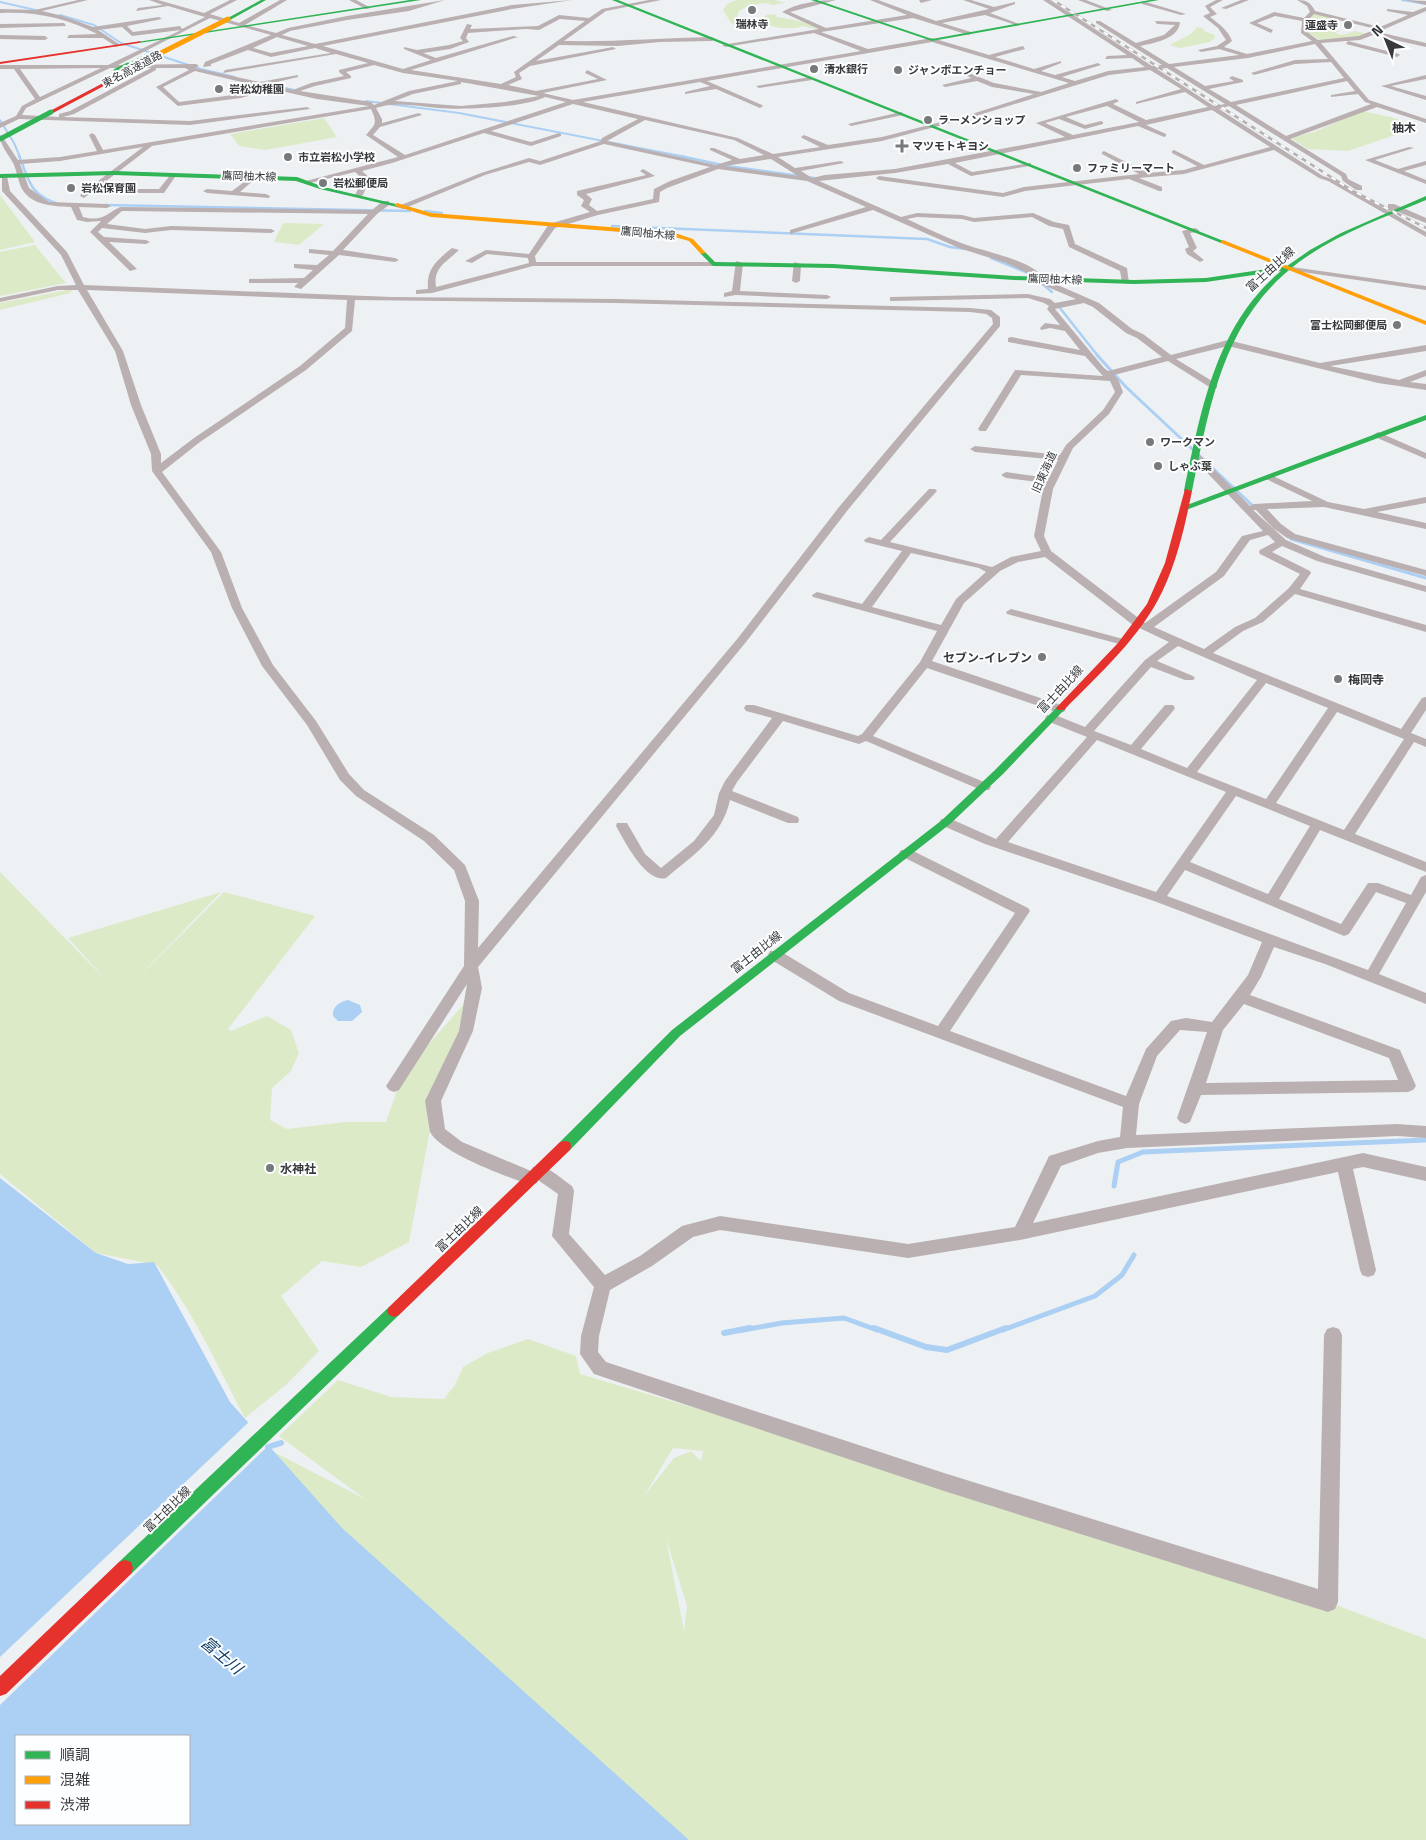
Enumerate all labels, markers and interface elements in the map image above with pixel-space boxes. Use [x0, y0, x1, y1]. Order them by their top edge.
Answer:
marker: 瑞林寺 [746, 4, 758, 16]
north arrow [1361, 15, 1411, 65]
place label: 瑞林寺 [736, 16, 769, 32]
place label: 蓮盛寺 [1305, 17, 1338, 33]
marker: 蓮盛寺 [1342, 19, 1354, 31]
text: N [1366, 19, 1388, 41]
street label: 東名高速道路 [99, 46, 165, 92]
place label: 清水銀行 [824, 61, 868, 77]
place label: ジャンボエンチョー [908, 62, 1006, 78]
marker: 清水銀行 [808, 63, 820, 75]
marker: ジャンボエンチョー [892, 64, 904, 76]
place label: 岩松幼稚園 [229, 81, 284, 97]
marker: 岩松幼稚園 [213, 83, 225, 95]
place label: ラーメンショップ [938, 112, 1026, 128]
marker: ラーメンショップ [922, 114, 934, 126]
district label: 柚木 [1392, 118, 1416, 137]
place label: マツモトキヨシ [912, 138, 989, 154]
marker: マツモトキヨシ [896, 140, 908, 152]
place label: 市立岩松小学校 [298, 149, 375, 165]
marker: 市立岩松小学校 [282, 151, 294, 163]
place label: ファミリーマート [1087, 160, 1175, 176]
marker: ファミリーマート [1071, 162, 1083, 174]
street label: 鷹岡柚木線 [221, 167, 277, 185]
place label: 岩松郵便局 [333, 175, 388, 191]
marker: 岩松郵便局 [317, 177, 329, 189]
place label: 岩松保育園 [81, 180, 136, 196]
marker: 岩松保育園 [65, 182, 77, 194]
street label: 鷹岡柚木線 [620, 223, 676, 243]
street label: 富士由比線 [1241, 242, 1299, 296]
street label: 鷹岡柚木線 [1027, 270, 1083, 288]
place label: 富士松岡郵便局 [1310, 317, 1387, 333]
marker: 富士松岡郵便局 [1391, 319, 1403, 331]
place label: ワークマン [1160, 434, 1215, 450]
marker: ワークマン [1144, 436, 1156, 448]
street label: 旧東海道 [1028, 449, 1060, 495]
place label: しゃぶ葉 [1168, 458, 1212, 474]
marker: しゃぶ葉 [1152, 460, 1164, 472]
place label: セブン-イレブン [943, 648, 1032, 667]
marker: セブン-イレブン [1036, 651, 1048, 663]
street label: 富士由比線 [1033, 661, 1087, 717]
place label: 梅岡寺 [1348, 670, 1384, 689]
marker: 梅岡寺 [1332, 673, 1344, 685]
street label: 富士由比線 [727, 926, 785, 978]
place label: 水神社 [280, 1159, 316, 1178]
marker: 水神社 [264, 1162, 276, 1174]
street label: 富士由比線 [431, 1201, 487, 1257]
street label: 富士由比線 [139, 1481, 195, 1537]
water label: 富士川 [196, 1630, 250, 1681]
legend [15, 1735, 190, 1825]
text: 順調 [60, 1743, 90, 1766]
text: 混雑 [60, 1768, 90, 1791]
text: 渋滞 [60, 1793, 90, 1816]

